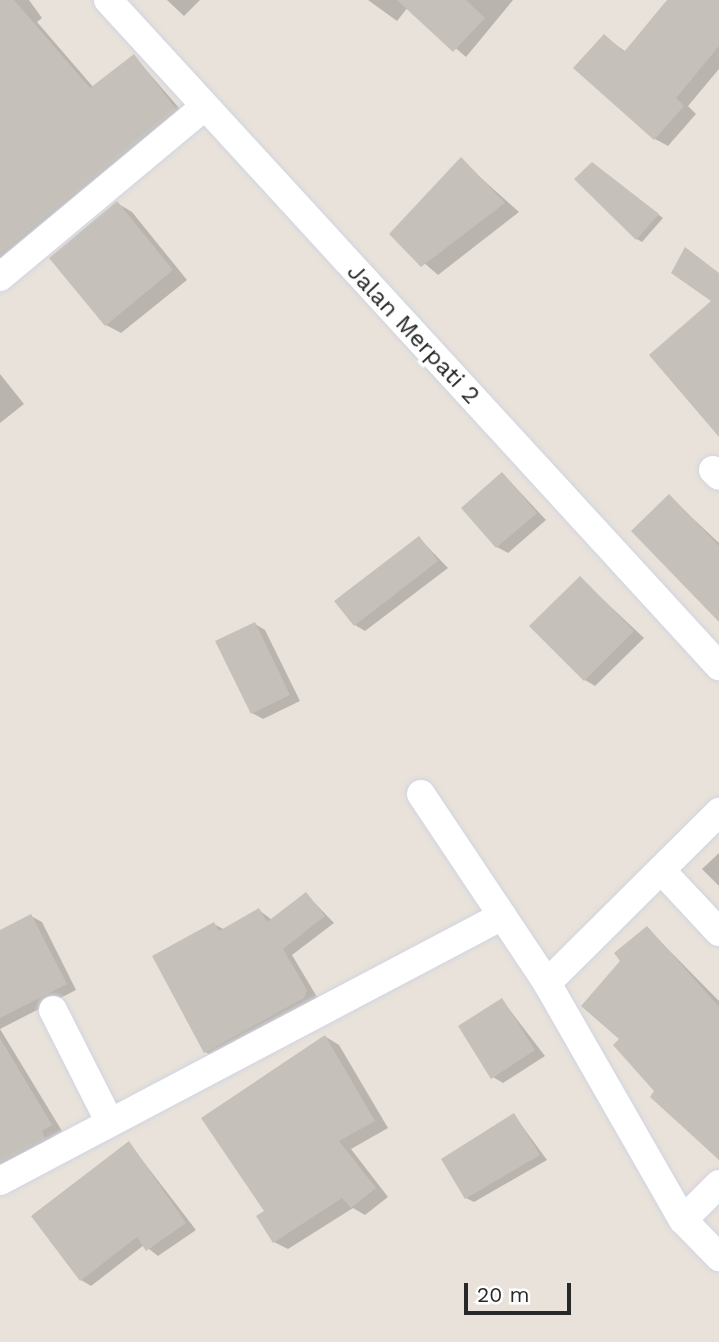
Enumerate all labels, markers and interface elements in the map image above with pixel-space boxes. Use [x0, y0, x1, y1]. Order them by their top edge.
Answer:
street label: Jalan Merpati 2 [341, 258, 485, 410]
scale bar [467, 1268, 574, 1312]
text: 20 m [477, 1282, 529, 1307]

